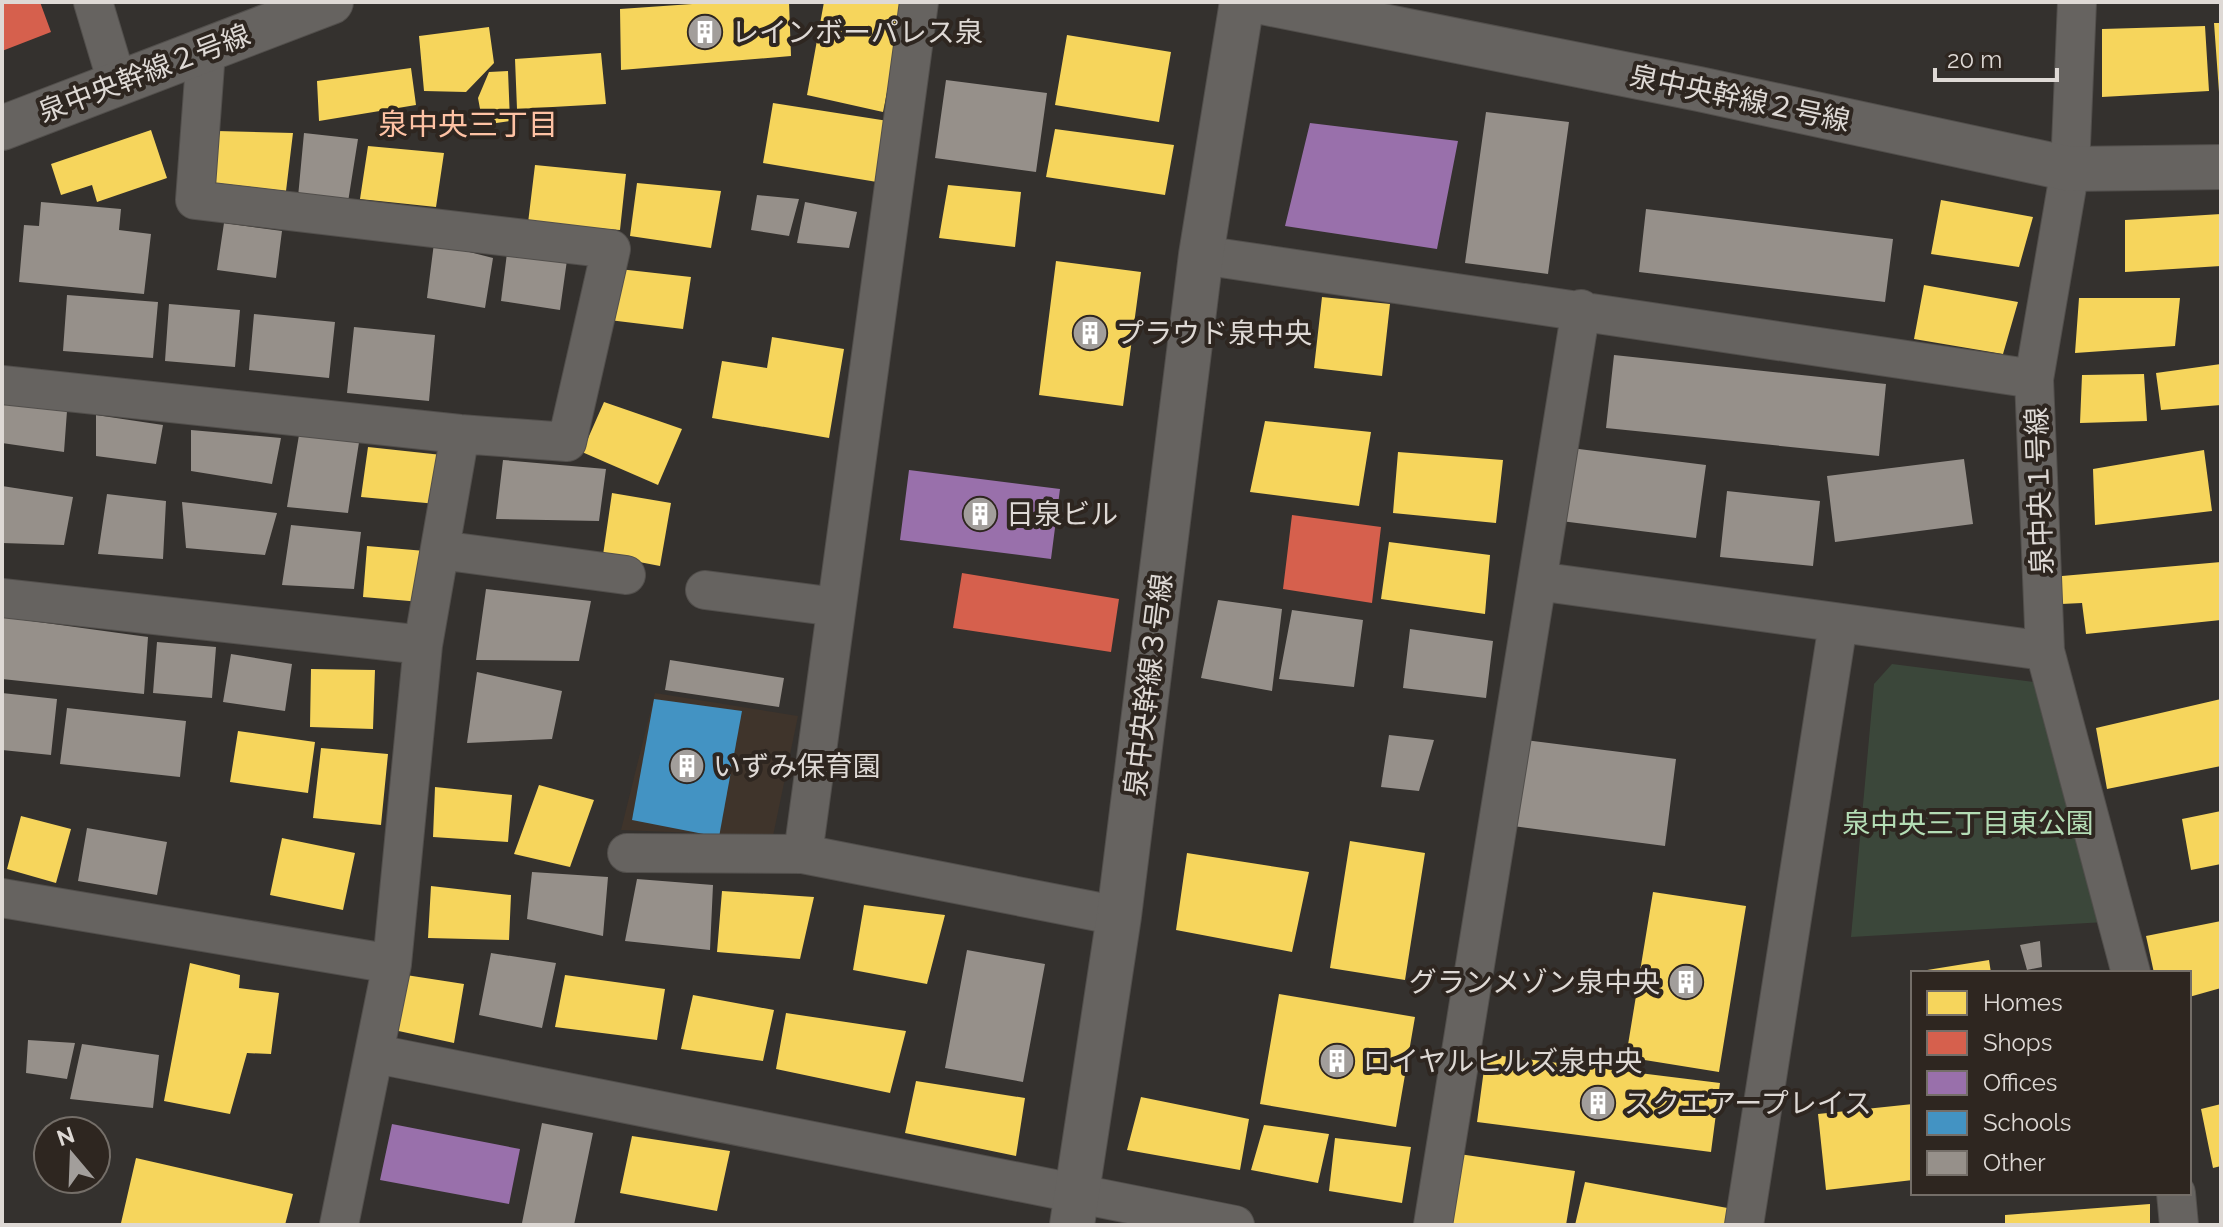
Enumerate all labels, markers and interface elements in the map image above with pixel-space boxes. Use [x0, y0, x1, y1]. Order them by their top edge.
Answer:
building icon: レインボーパレス泉 [686, 13, 724, 51]
place label: レインボーパレス泉 [731, 16, 983, 49]
street label: 泉中央幹線２号線 [34, 18, 255, 129]
scale bar [1935, 32, 2057, 82]
text: 20 m [1947, 45, 2002, 74]
street label: 泉中央幹線２号線 [1627, 59, 1853, 138]
district label: 泉中央三丁目 [378, 107, 558, 142]
building icon: プラウド泉中央 [1071, 314, 1109, 352]
place label: プラウド泉中央 [1116, 317, 1312, 350]
street label: 泉中央１号線 [2020, 406, 2059, 576]
building icon: 日泉ビル [961, 495, 999, 533]
place label: 日泉ビル [1006, 498, 1118, 531]
street label: 泉中央幹線３号線 [1118, 572, 1179, 798]
building icon: いずみ保育園 [668, 747, 706, 785]
place label: いずみ保育園 [713, 750, 881, 783]
park label: 泉中央三丁目東公園 [1842, 807, 2094, 840]
building icon: グランメゾン泉中央 [1667, 963, 1705, 1001]
place label: グランメゾン泉中央 [1409, 966, 1660, 999]
legend [1911, 971, 2191, 1195]
text: Homes [1983, 988, 2063, 1017]
text: Shops [1983, 1028, 2052, 1057]
building icon: ロイヤルヒルズ泉中央 [1318, 1042, 1356, 1080]
place label: ロイヤルヒルズ泉中央 [1363, 1045, 1642, 1078]
text: Offices [1983, 1068, 2057, 1097]
building icon: スクエアープレイス [1579, 1084, 1617, 1122]
place label: スクエアープレイス [1624, 1087, 1872, 1120]
text: Schools [1983, 1108, 2071, 1137]
north arrow [32, 1115, 112, 1195]
text: N [53, 1121, 78, 1151]
text: Other [1983, 1148, 2046, 1177]

